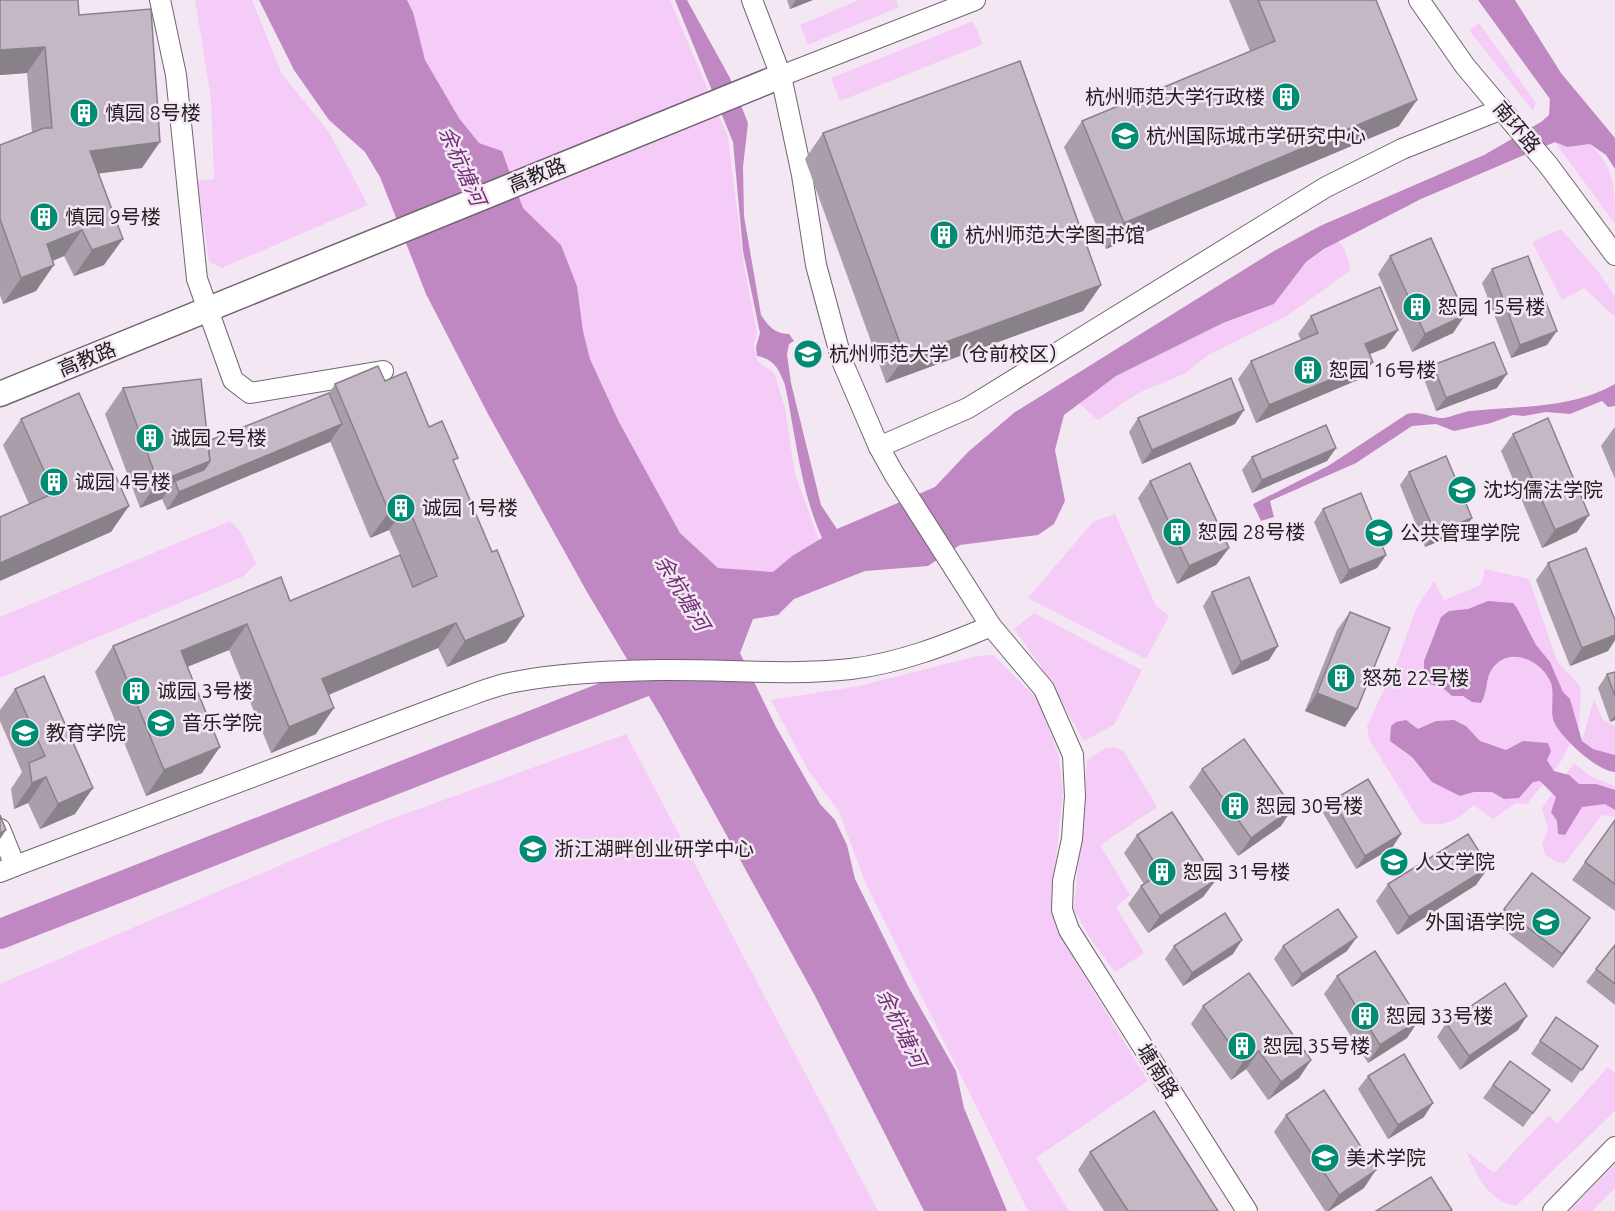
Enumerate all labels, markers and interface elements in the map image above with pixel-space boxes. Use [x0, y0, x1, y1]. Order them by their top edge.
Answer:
building icon: 杭州师范大学行政楼 [1270, 81, 1302, 113]
place label: 杭州师范大学行政楼 [1085, 85, 1265, 108]
street label: 南环路 [1489, 96, 1545, 157]
building icon: 慎园 8号楼 [68, 97, 100, 129]
place label: 慎园 8号楼 [105, 101, 201, 124]
school or university icon: 杭州国际城市学研究中心 [1109, 120, 1141, 152]
water label: 余杭塘河 [435, 122, 493, 212]
place label: 杭州国际城市学研究中心 [1146, 124, 1366, 147]
street label: 高教路 [505, 153, 569, 196]
building icon: 慎园 9号楼 [28, 201, 60, 233]
place label: 慎园 9号楼 [65, 205, 161, 228]
building icon: 杭州师范大学图书馆 [928, 219, 960, 251]
place label: 杭州师范大学图书馆 [965, 223, 1145, 246]
building icon: 恕园 15号楼 [1401, 291, 1433, 323]
place label: 恕园 15号楼 [1438, 295, 1545, 318]
street label: 高教路 [55, 337, 119, 380]
school or university icon: 杭州师范大学（仓前校区） [792, 338, 824, 370]
place label: 杭州师范大学（仓前校区） [829, 342, 1069, 365]
building icon: 恕园 16号楼 [1292, 354, 1324, 386]
place label: 恕园 16号楼 [1329, 358, 1436, 381]
building icon: 诚园 2号楼 [134, 422, 166, 454]
place label: 诚园 2号楼 [171, 426, 267, 449]
building icon: 诚园 4号楼 [38, 466, 70, 498]
place label: 诚园 4号楼 [75, 470, 171, 493]
school or university icon: 沈均儒法学院 [1446, 474, 1478, 506]
place label: 沈均儒法学院 [1483, 478, 1603, 501]
building icon: 诚园 1号楼 [385, 492, 417, 524]
place label: 诚园 1号楼 [422, 496, 518, 519]
building icon: 恕园 28号楼 [1161, 516, 1193, 548]
school or university icon: 公共管理学院 [1363, 517, 1395, 549]
place label: 恕园 28号楼 [1198, 520, 1305, 543]
place label: 公共管理学院 [1400, 521, 1520, 544]
water label: 余杭塘河 [651, 550, 717, 638]
building icon: 怒苑 22号楼 [1325, 662, 1357, 694]
place label: 怒苑 22号楼 [1362, 666, 1469, 689]
building icon: 诚园 3号楼 [120, 675, 152, 707]
place label: 诚园 3号楼 [157, 679, 253, 702]
school or university icon: 音乐学院 [145, 707, 177, 739]
place label: 音乐学院 [182, 711, 262, 734]
school or university icon: 教育学院 [9, 717, 41, 749]
place label: 教育学院 [46, 721, 126, 744]
building icon: 恕园 30号楼 [1219, 790, 1251, 822]
place label: 恕园 30号楼 [1256, 794, 1363, 817]
school or university icon: 浙江湖畔创业研学中心 [517, 833, 549, 865]
place label: 浙江湖畔创业研学中心 [554, 837, 754, 860]
school or university icon: 人文学院 [1378, 846, 1410, 878]
place label: 人文学院 [1415, 850, 1495, 873]
building icon: 恕园 31号楼 [1146, 856, 1178, 888]
place label: 恕园 31号楼 [1183, 860, 1290, 883]
school or university icon: 外国语学院 [1530, 906, 1562, 938]
place label: 外国语学院 [1425, 910, 1525, 933]
water label: 余杭塘河 [873, 985, 933, 1074]
building icon: 恕园 33号楼 [1349, 1000, 1381, 1032]
place label: 恕园 33号楼 [1386, 1004, 1493, 1027]
building icon: 恕园 35号楼 [1226, 1030, 1258, 1062]
place label: 恕园 35号楼 [1263, 1034, 1370, 1057]
street label: 塘南路 [1133, 1039, 1184, 1102]
school or university icon: 美术学院 [1309, 1142, 1341, 1174]
place label: 美术学院 [1346, 1146, 1426, 1169]

